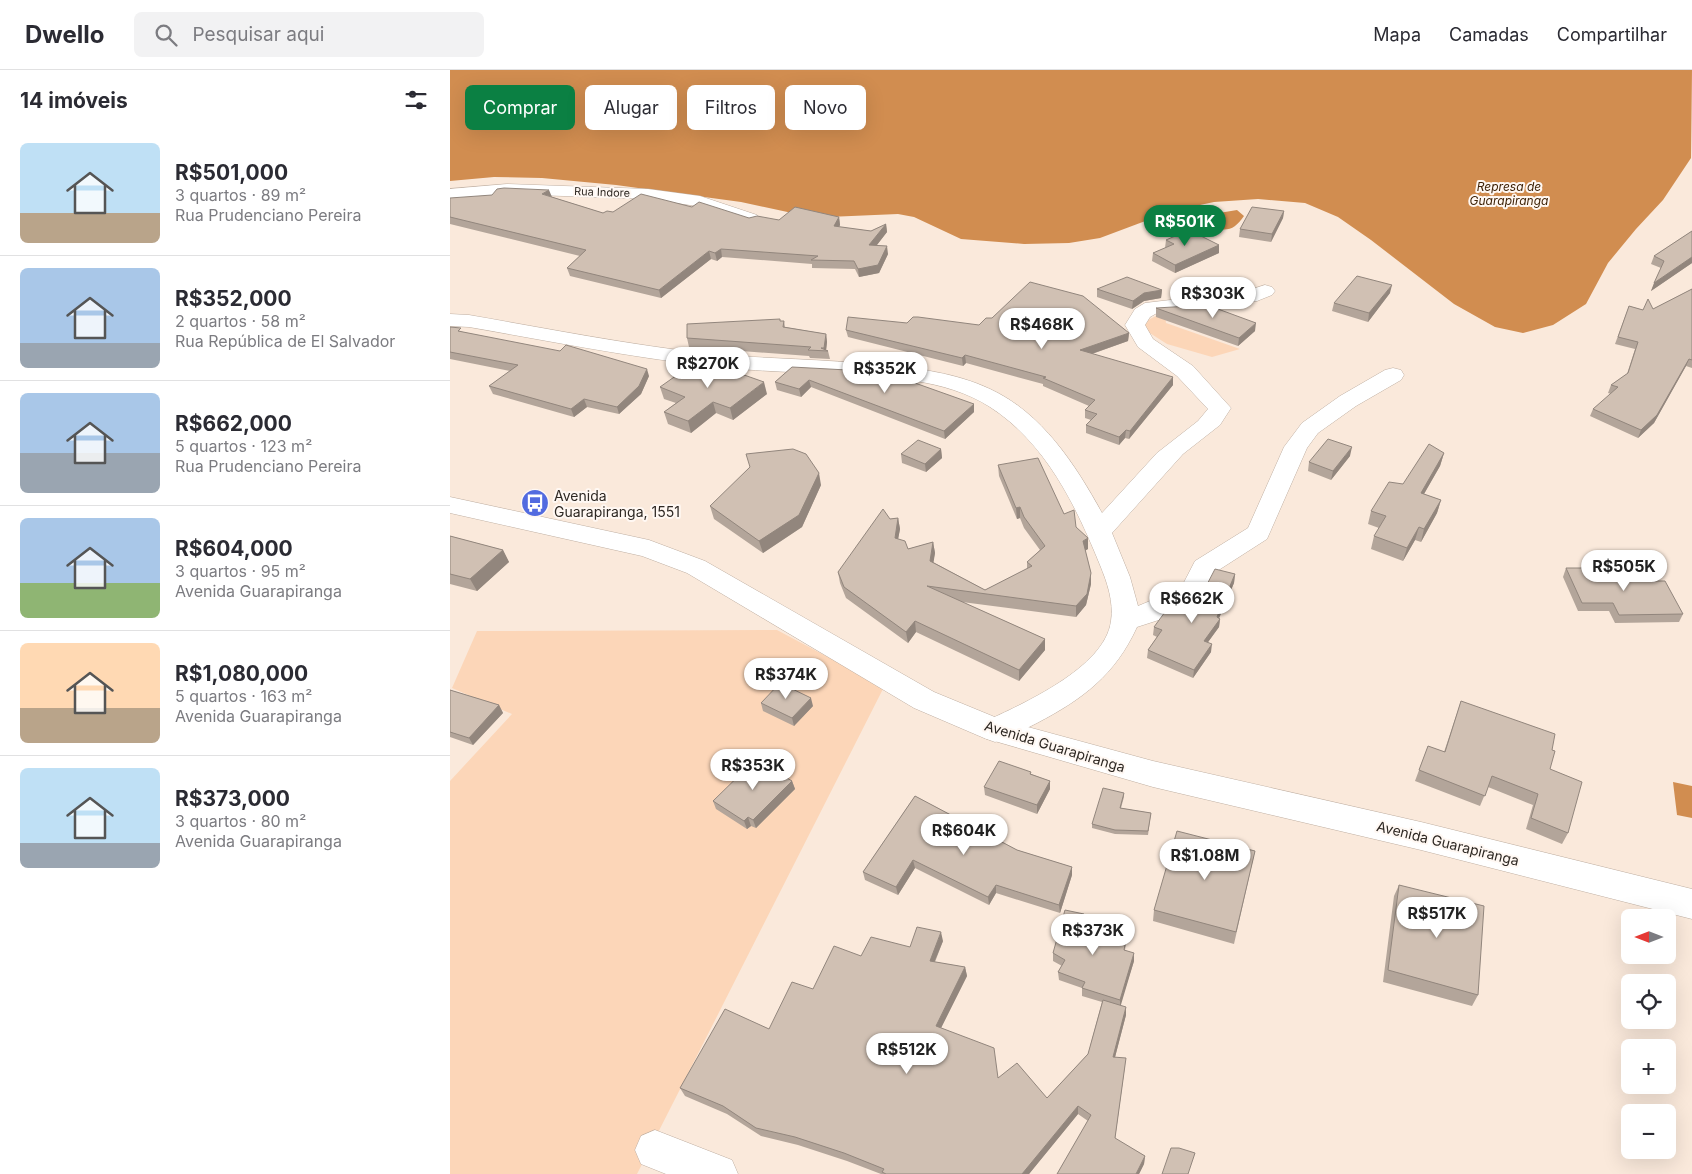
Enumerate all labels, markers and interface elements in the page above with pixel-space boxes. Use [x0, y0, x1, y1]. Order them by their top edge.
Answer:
search box [134, 12, 484, 57]
text: Dwello [25, 20, 104, 49]
icon: search [152, 21, 180, 49]
text: Pesquisar aqui [192, 23, 324, 46]
text: Mapa [1373, 24, 1421, 45]
text: Camadas [1449, 24, 1529, 45]
text: Compartilhar [1557, 24, 1667, 45]
chip: Comprar [465, 85, 575, 130]
chip: Alugar [585, 85, 677, 130]
chip: Filtros [687, 85, 775, 130]
chip: Novo [785, 85, 866, 130]
icon: filters [402, 86, 430, 114]
text: 14 imóveis [20, 88, 128, 113]
text: R$501,000 [175, 160, 288, 185]
icon: home [60, 163, 120, 223]
water label: Represa de Guarapiranga [1470, 179, 1548, 208]
street label: Rua Indore [574, 184, 630, 200]
text: 3 quartos · 89 m² [175, 185, 306, 205]
pin: R$501K [1144, 204, 1226, 247]
text: Rua Prudenciano Pereira [175, 205, 362, 225]
text: R$501K [1155, 211, 1215, 231]
pin: R$303K [1172, 276, 1254, 319]
text: R$303K [1181, 283, 1245, 303]
text: R$352,000 [175, 286, 292, 311]
icon: home [60, 288, 120, 348]
pin: R$468K [1001, 308, 1083, 350]
text: 2 quartos · 58 m² [175, 311, 306, 331]
text: R$468K [1010, 314, 1074, 334]
text: Rua República de El Salvador [175, 331, 395, 351]
pin: R$270K [667, 346, 749, 389]
pin: R$352K [844, 352, 926, 394]
text: R$270K [677, 353, 739, 373]
text: R$352K [853, 358, 917, 378]
text: R$662,000 [175, 411, 292, 436]
icon: home [60, 413, 120, 473]
text: 5 quartos · 123 m² [175, 436, 312, 456]
text: Rua Prudenciano Pereira [175, 456, 362, 476]
place label: Avenida Guarapiranga, 1551 [554, 487, 680, 520]
bus stop icon: Avenida Guarapiranga, 1551 [520, 488, 550, 518]
text: R$604,000 [175, 536, 293, 561]
icon: home [60, 538, 120, 598]
pin: R$505K [1583, 550, 1665, 592]
text: R$505K [1592, 556, 1656, 576]
text: 3 quartos · 95 m² [175, 561, 306, 581]
text: Avenida Guarapiranga [175, 581, 342, 601]
pin: R$662K [1151, 582, 1233, 624]
text: R$662K [1160, 588, 1224, 608]
pin: R$374K [745, 658, 827, 700]
text: R$1,080,000 [175, 661, 308, 686]
icon: home [60, 663, 120, 723]
text: R$374K [755, 664, 817, 684]
text: 5 quartos · 163 m² [175, 686, 312, 706]
text: Avenida Guarapiranga [175, 706, 342, 726]
street label: Avenida Guarapiranga [983, 717, 1127, 775]
pin: R$353K [712, 748, 794, 791]
text: R$353K [721, 755, 785, 775]
text: R$373,000 [175, 786, 290, 811]
icon: home [60, 788, 120, 848]
text: 3 quartos · 80 m² [175, 811, 306, 831]
pin: R$604K [923, 814, 1005, 856]
street label: Avenida Guarapiranga [1375, 817, 1521, 869]
text: R$604K [932, 820, 996, 840]
text: Avenida Guarapiranga [175, 831, 342, 851]
pin: R$1.08M [1159, 838, 1251, 881]
text: R$1.08M [1171, 845, 1239, 865]
pin: R$517K [1396, 896, 1478, 939]
text: R$517K [1408, 903, 1466, 923]
north arrow [1621, 909, 1676, 964]
map controls [1621, 909, 1676, 1159]
pin: R$373K [1052, 914, 1134, 956]
text: R$373K [1062, 920, 1124, 940]
button: locate [1621, 974, 1676, 1029]
pin: R$512K [866, 1032, 948, 1075]
text: R$512K [877, 1039, 937, 1059]
button: + [1621, 1039, 1676, 1094]
button: − [1621, 1104, 1676, 1159]

